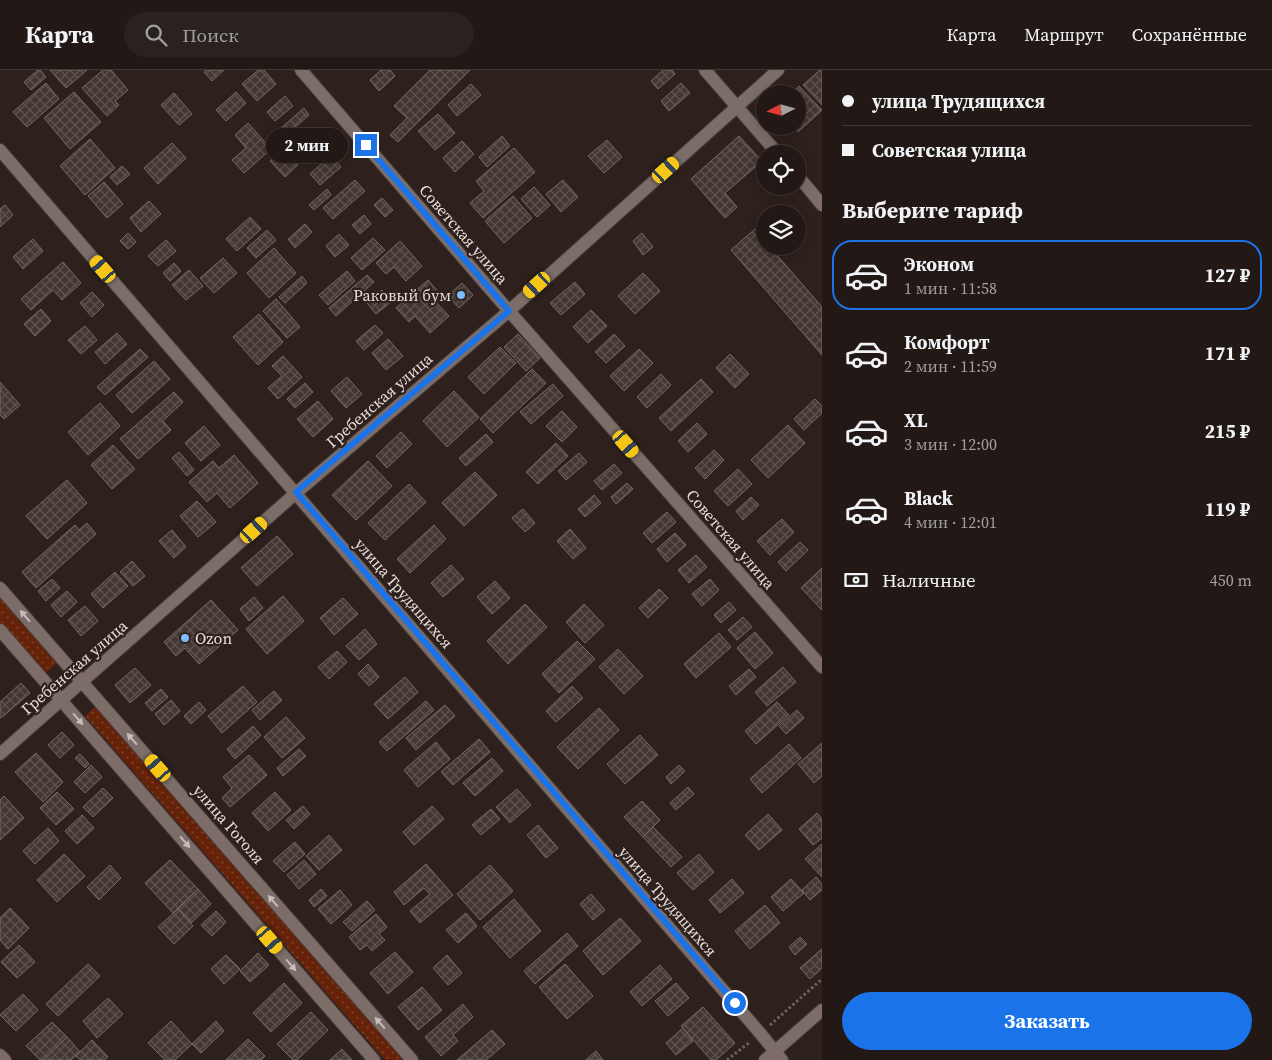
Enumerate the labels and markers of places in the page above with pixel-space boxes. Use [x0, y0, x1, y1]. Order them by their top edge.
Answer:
place label: Раковый бум [353, 284, 451, 306]
marker: Раковый бум [455, 289, 467, 301]
place label: Ozon [195, 627, 232, 649]
marker: Ozon [179, 632, 191, 644]

